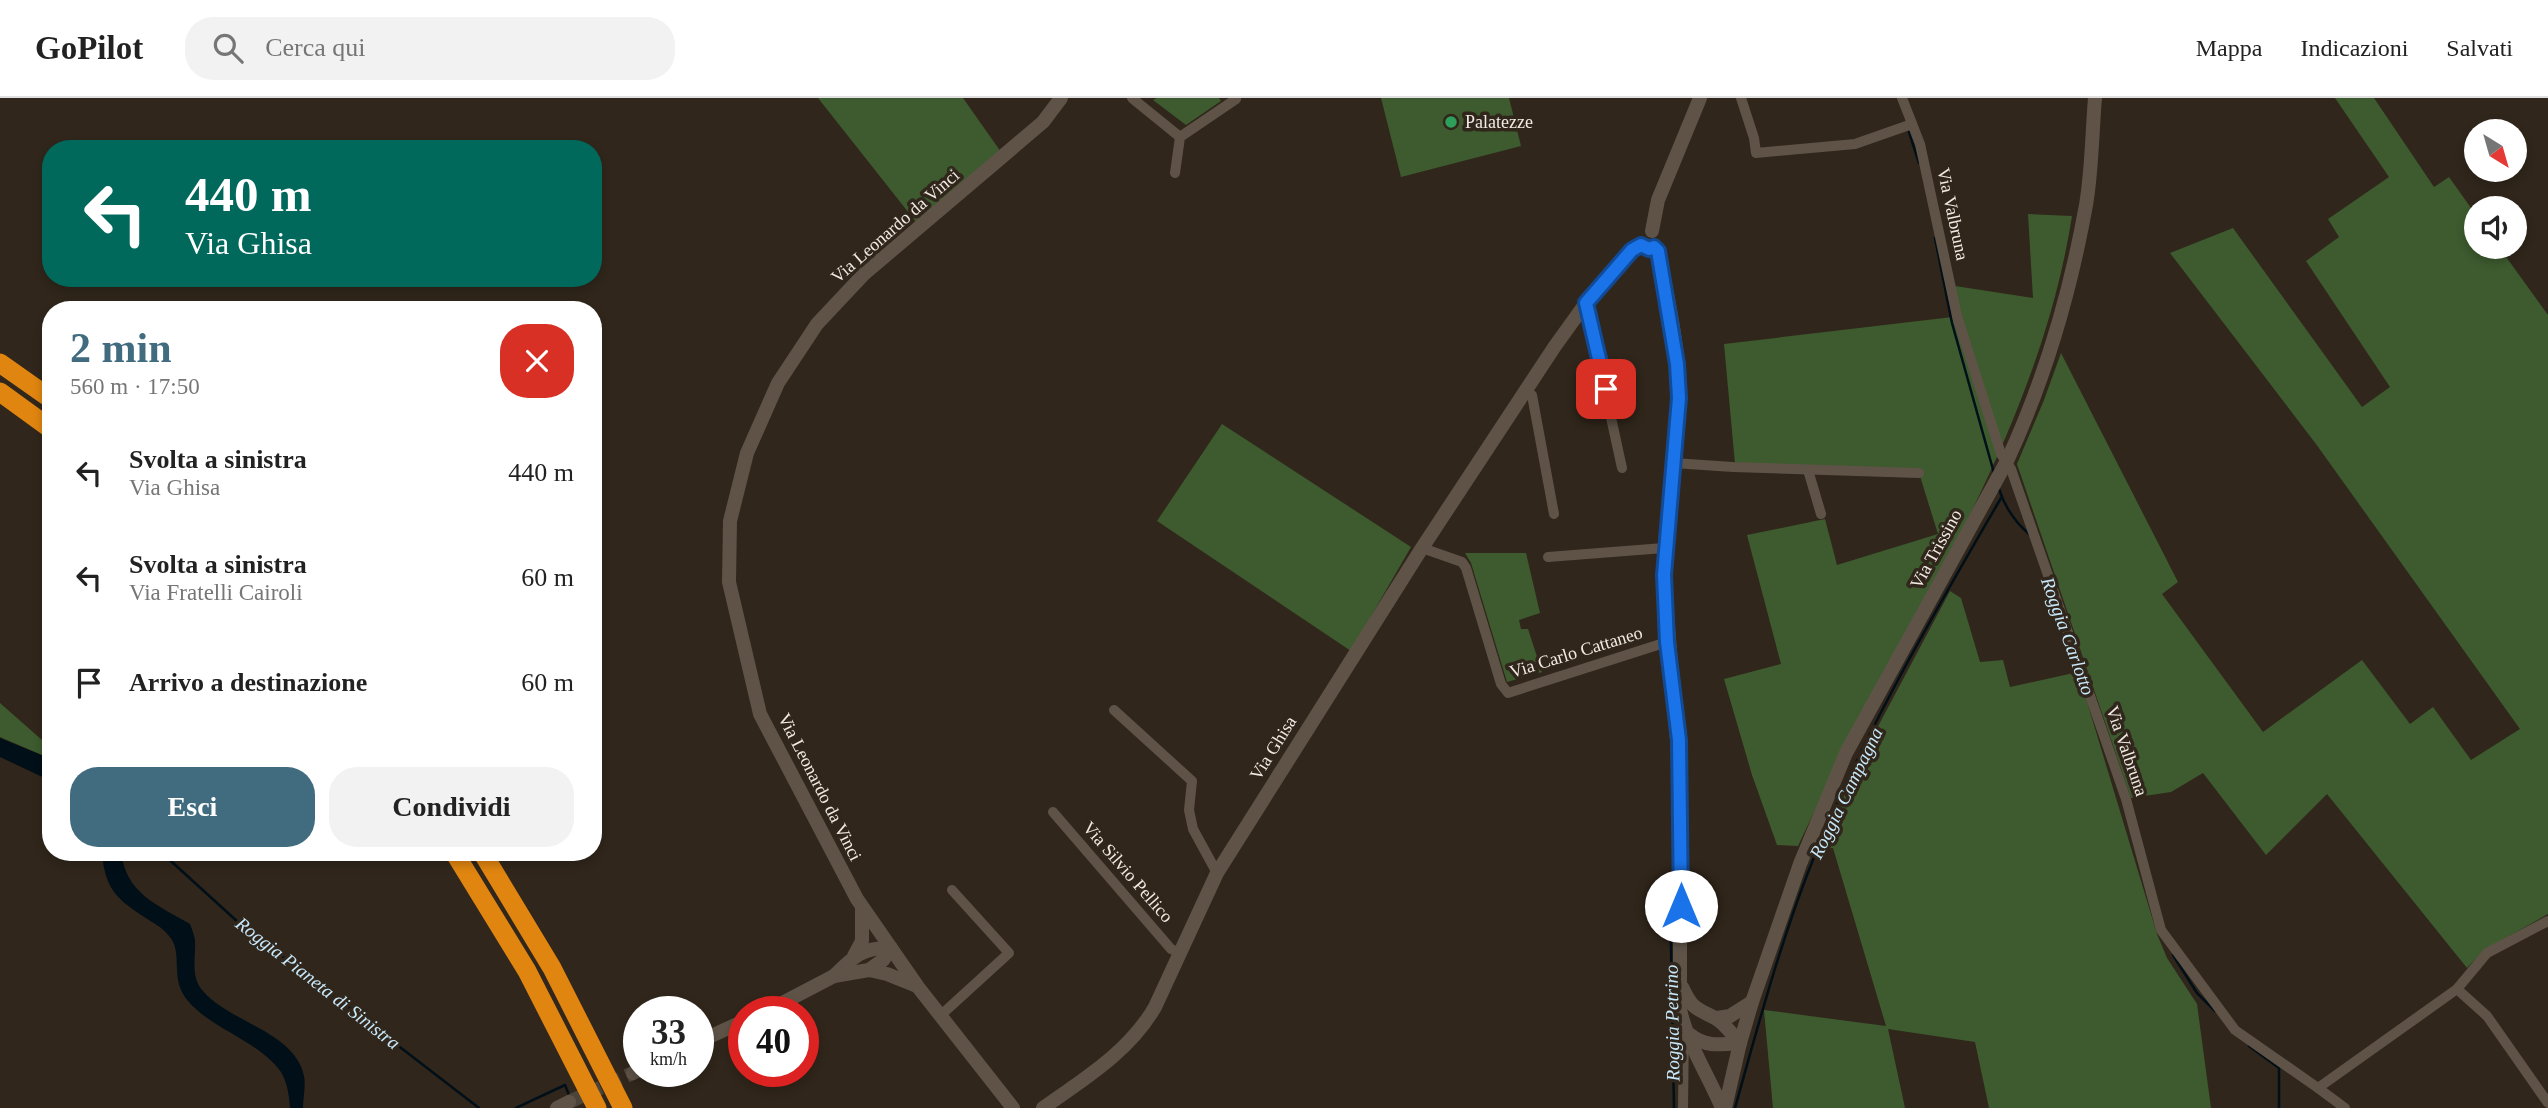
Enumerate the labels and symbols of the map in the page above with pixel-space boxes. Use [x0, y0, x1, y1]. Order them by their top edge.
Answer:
place label: Palatezze [1465, 112, 1533, 132]
marker: Palatezze [1443, 114, 1459, 130]
north arrow [2464, 119, 2527, 182]
street label: Via Leonardo da Vinci [827, 165, 963, 287]
street label: Via Valbruna [1933, 166, 1973, 262]
pin [1576, 359, 1636, 419]
street label: Via Trissino [1906, 506, 1966, 592]
water label: Roggia Carlotto [2037, 573, 2099, 698]
street label: Via Carlo Cattaneo [1507, 622, 1645, 682]
street label: Via Valbruna [2102, 703, 2152, 799]
street label: Via Leonardo da Vinci [774, 710, 866, 864]
street label: Via Ghisa [1246, 712, 1300, 784]
water label: Roggia Campagna [1805, 724, 1887, 863]
street label: Via Silvio Pellico [1079, 818, 1177, 926]
position arrow [1644, 869, 1718, 943]
water label: Roggia Pianeta di Sinistra [231, 912, 404, 1053]
water label: Roggia Petrino [1660, 965, 1684, 1082]
speed limit sign: 40 [728, 996, 819, 1087]

